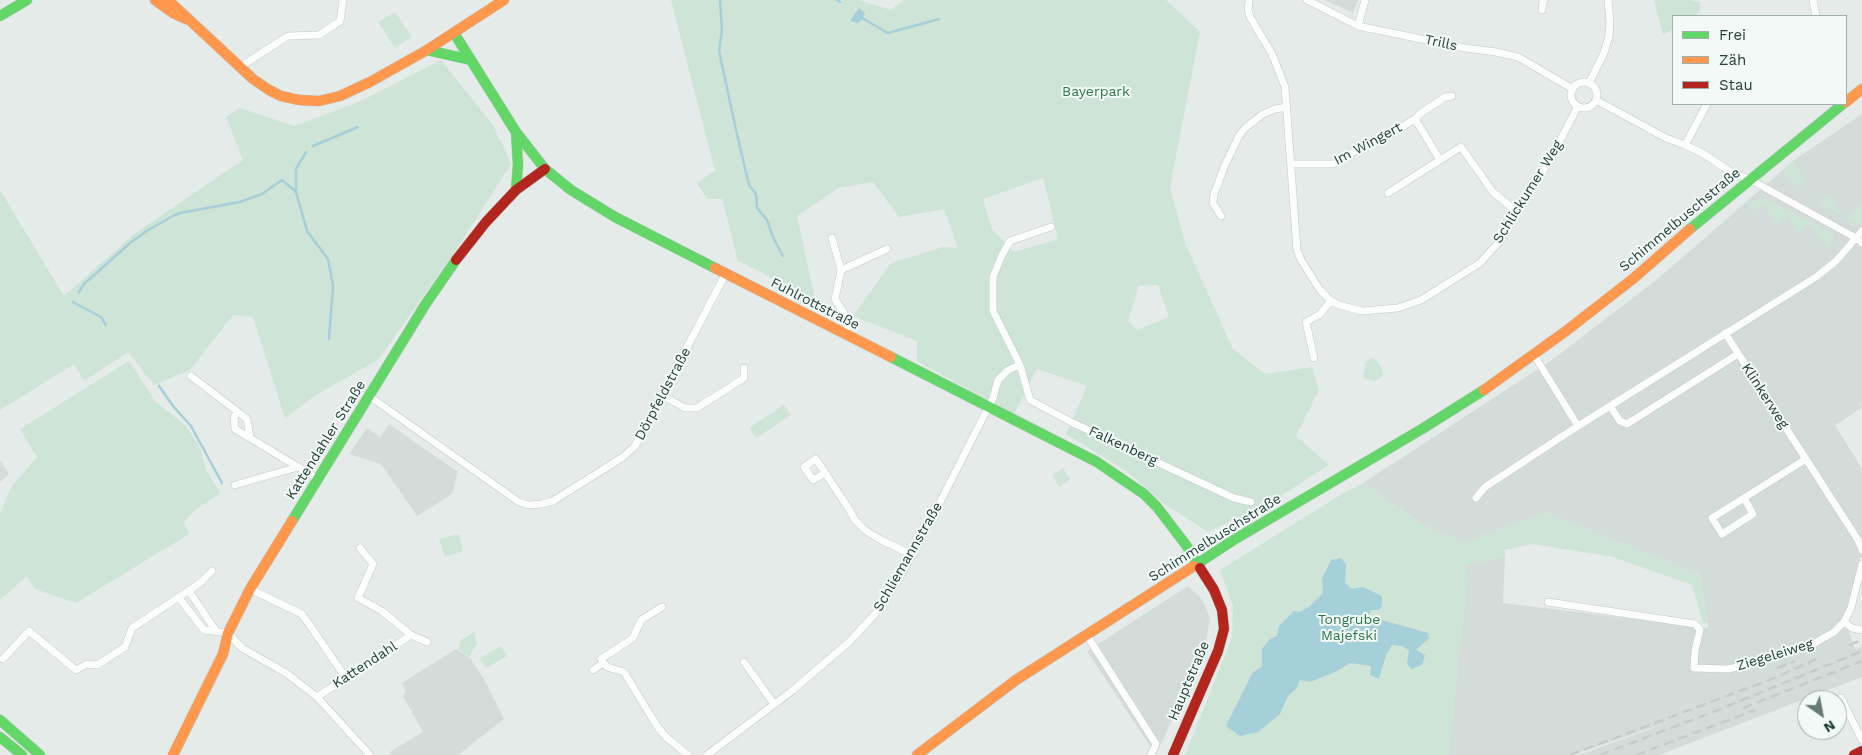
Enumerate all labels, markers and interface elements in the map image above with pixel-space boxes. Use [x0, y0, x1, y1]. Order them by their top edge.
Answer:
legend [1672, 15, 1847, 105]
text: Frei [1719, 26, 1746, 44]
street label: Trills [1423, 31, 1459, 55]
text: Zäh [1719, 51, 1746, 69]
text: Stau [1719, 76, 1753, 94]
park label: Bayerpark [1062, 84, 1130, 100]
street label: Im Wingert [1331, 119, 1405, 169]
street label: Schlickumer Weg [1490, 137, 1566, 247]
street label: Schimmelbuschstraße [1616, 164, 1744, 276]
street label: Fuhlrottstraße [768, 274, 862, 334]
street label: Dörpfeldstraße [631, 345, 695, 443]
street label: Klinkerweg [1738, 360, 1792, 432]
street label: Kattendahler Straße [282, 377, 370, 503]
street label: Falkenberg [1086, 423, 1160, 469]
street label: Schimmelbuschstraße [1146, 490, 1284, 586]
street label: Schliemannstraße [870, 499, 946, 615]
park label: Tongrube Majefski [1318, 612, 1380, 644]
street label: Ziegeleiweg [1735, 635, 1815, 675]
street label: Kattendahl [329, 638, 401, 692]
street label: Hauptstraße [1165, 639, 1213, 723]
north arrow [1797, 690, 1847, 740]
text: N [1821, 717, 1838, 736]

